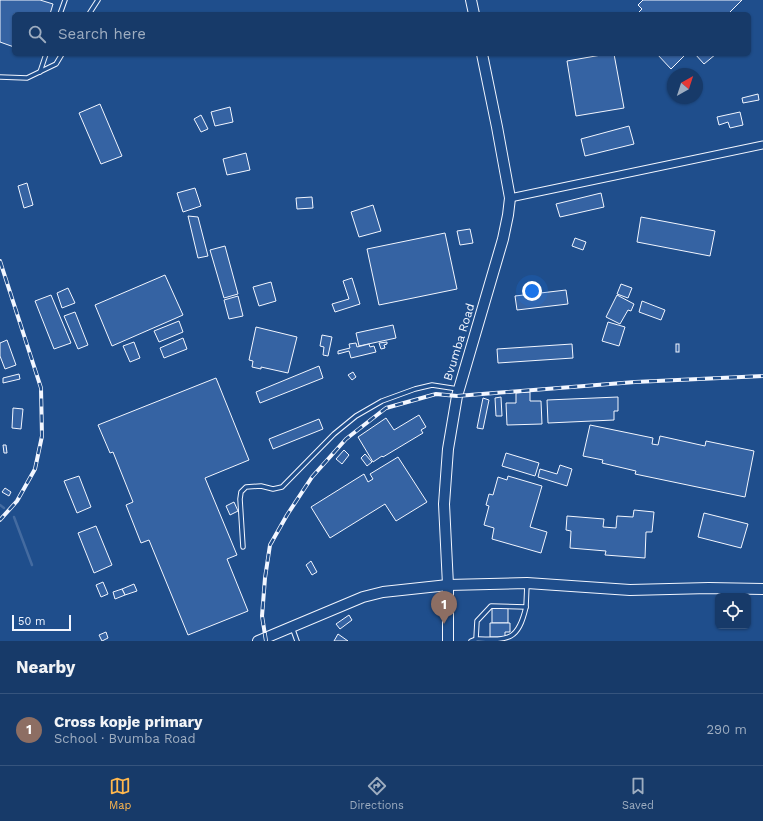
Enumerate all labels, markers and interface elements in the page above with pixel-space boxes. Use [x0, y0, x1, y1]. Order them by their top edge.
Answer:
search box [12, 12, 751, 56]
icon: search [26, 23, 48, 45]
text: Search here [58, 25, 146, 43]
north arrow [667, 68, 703, 104]
your location [522, 281, 542, 301]
street label: Bvumba Road [441, 302, 477, 382]
pin: 1 [431, 591, 457, 624]
map controls [715, 593, 751, 629]
button: locate [715, 593, 751, 629]
scale bar [12, 613, 71, 632]
text: 50 m [18, 615, 45, 628]
text: Nearby [16, 657, 75, 677]
text: Cross kopje primary [54, 713, 202, 731]
text: 1 [26, 722, 32, 737]
text: 290 m [706, 722, 747, 737]
text: School · Bvumba Road [54, 731, 196, 746]
tab: Map [109, 775, 131, 812]
tab: Directions [350, 775, 404, 812]
tab: Saved [622, 775, 654, 812]

